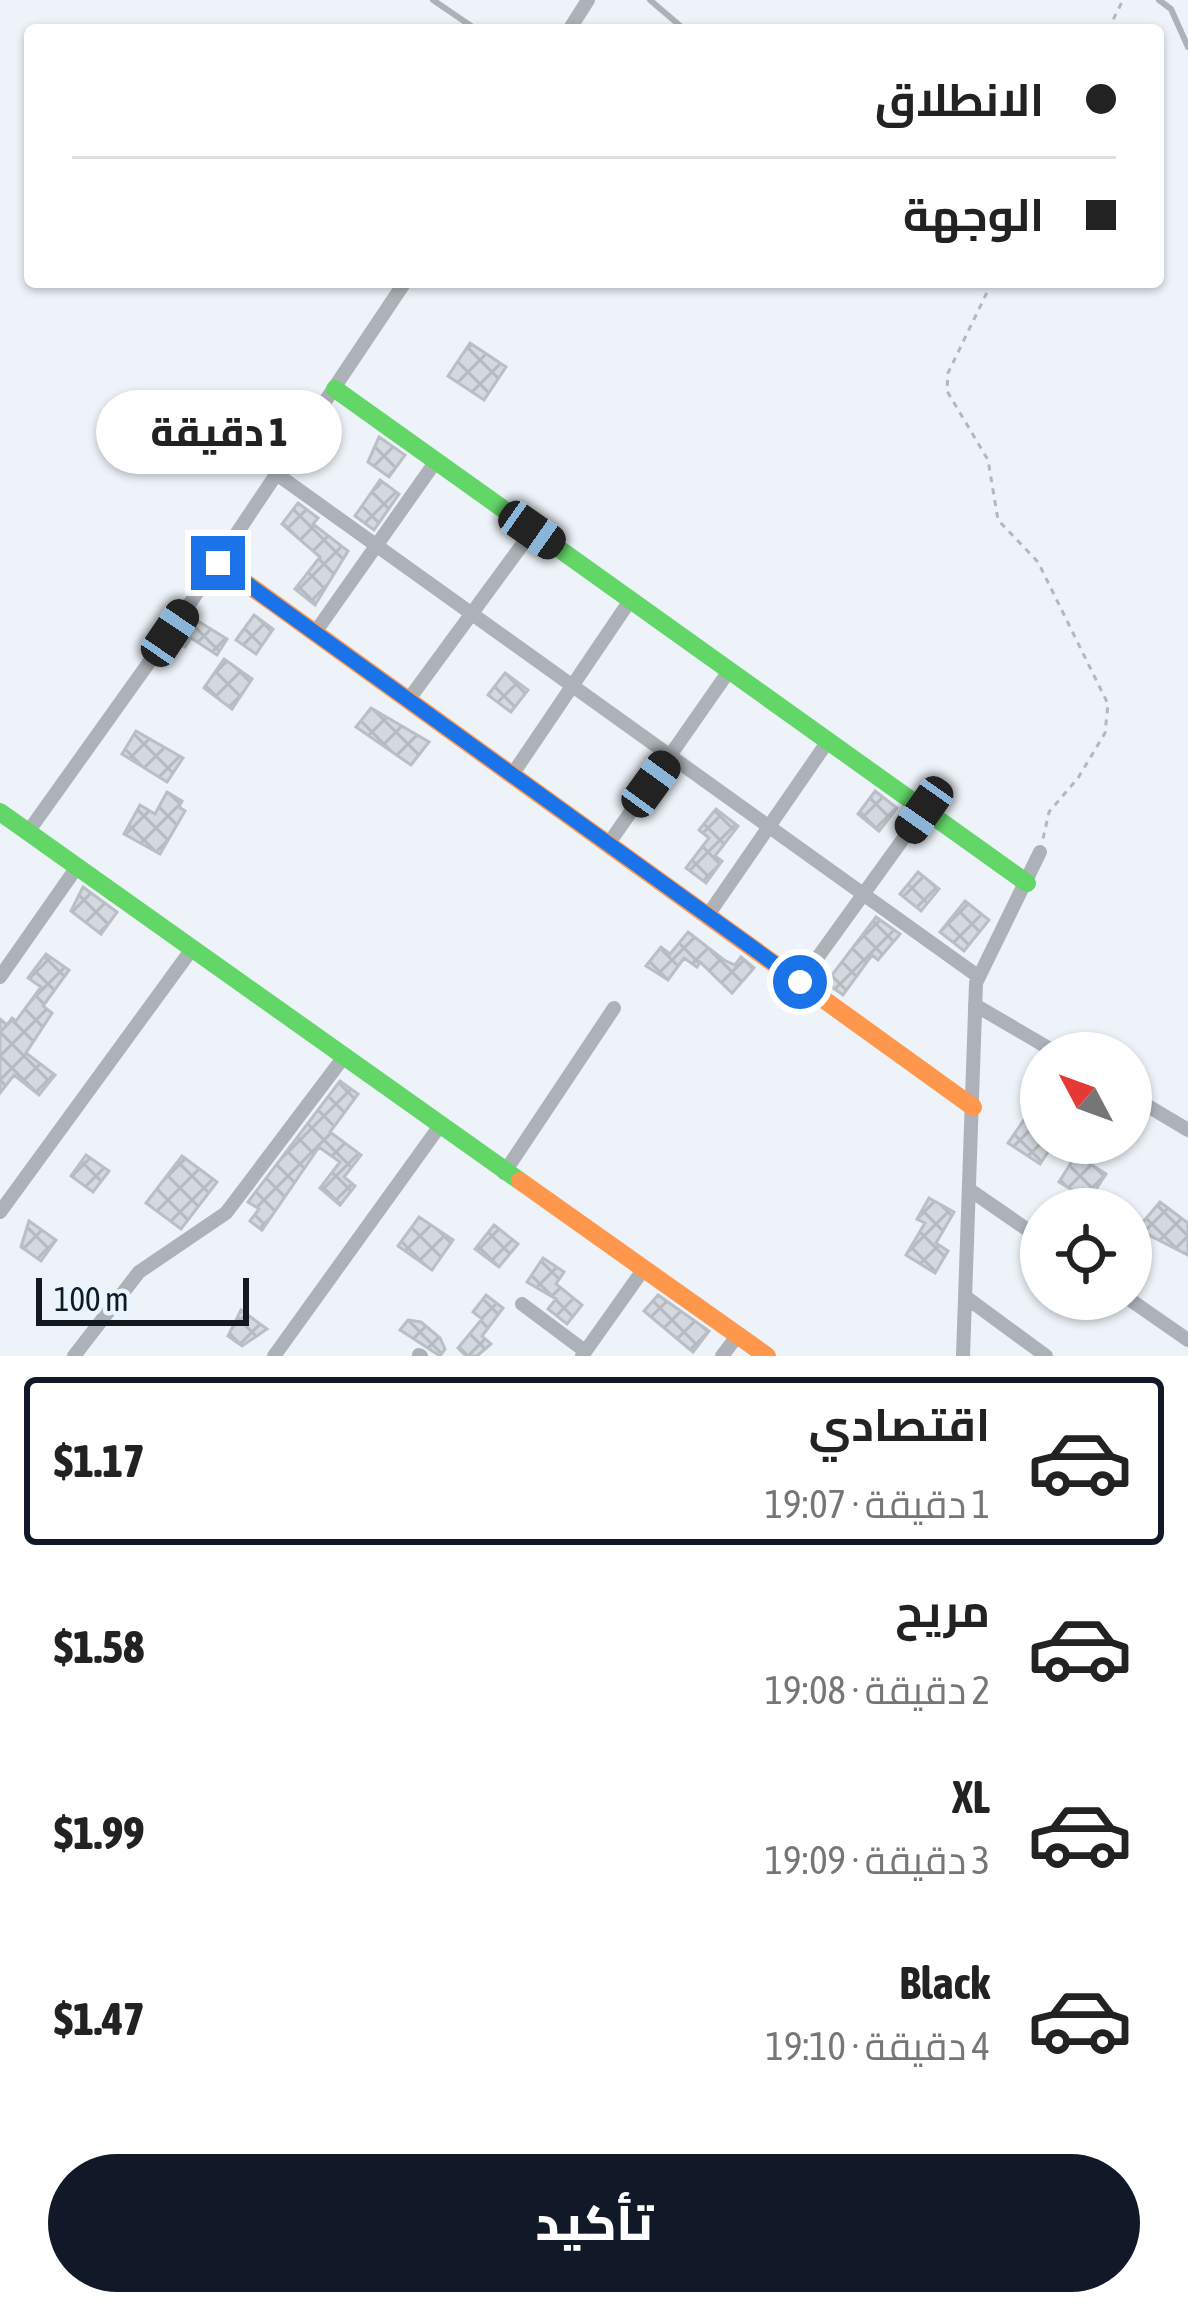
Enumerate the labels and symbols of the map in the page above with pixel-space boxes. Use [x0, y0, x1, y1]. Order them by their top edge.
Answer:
callout: 1 دقيقة [95, 389, 341, 473]
car [492, 495, 572, 565]
route end [191, 536, 245, 590]
car [135, 593, 205, 673]
car [615, 744, 687, 824]
car [889, 770, 959, 850]
route start [773, 955, 827, 1009]
north arrow [1020, 1032, 1152, 1164]
scale bar [36, 1272, 249, 1325]

